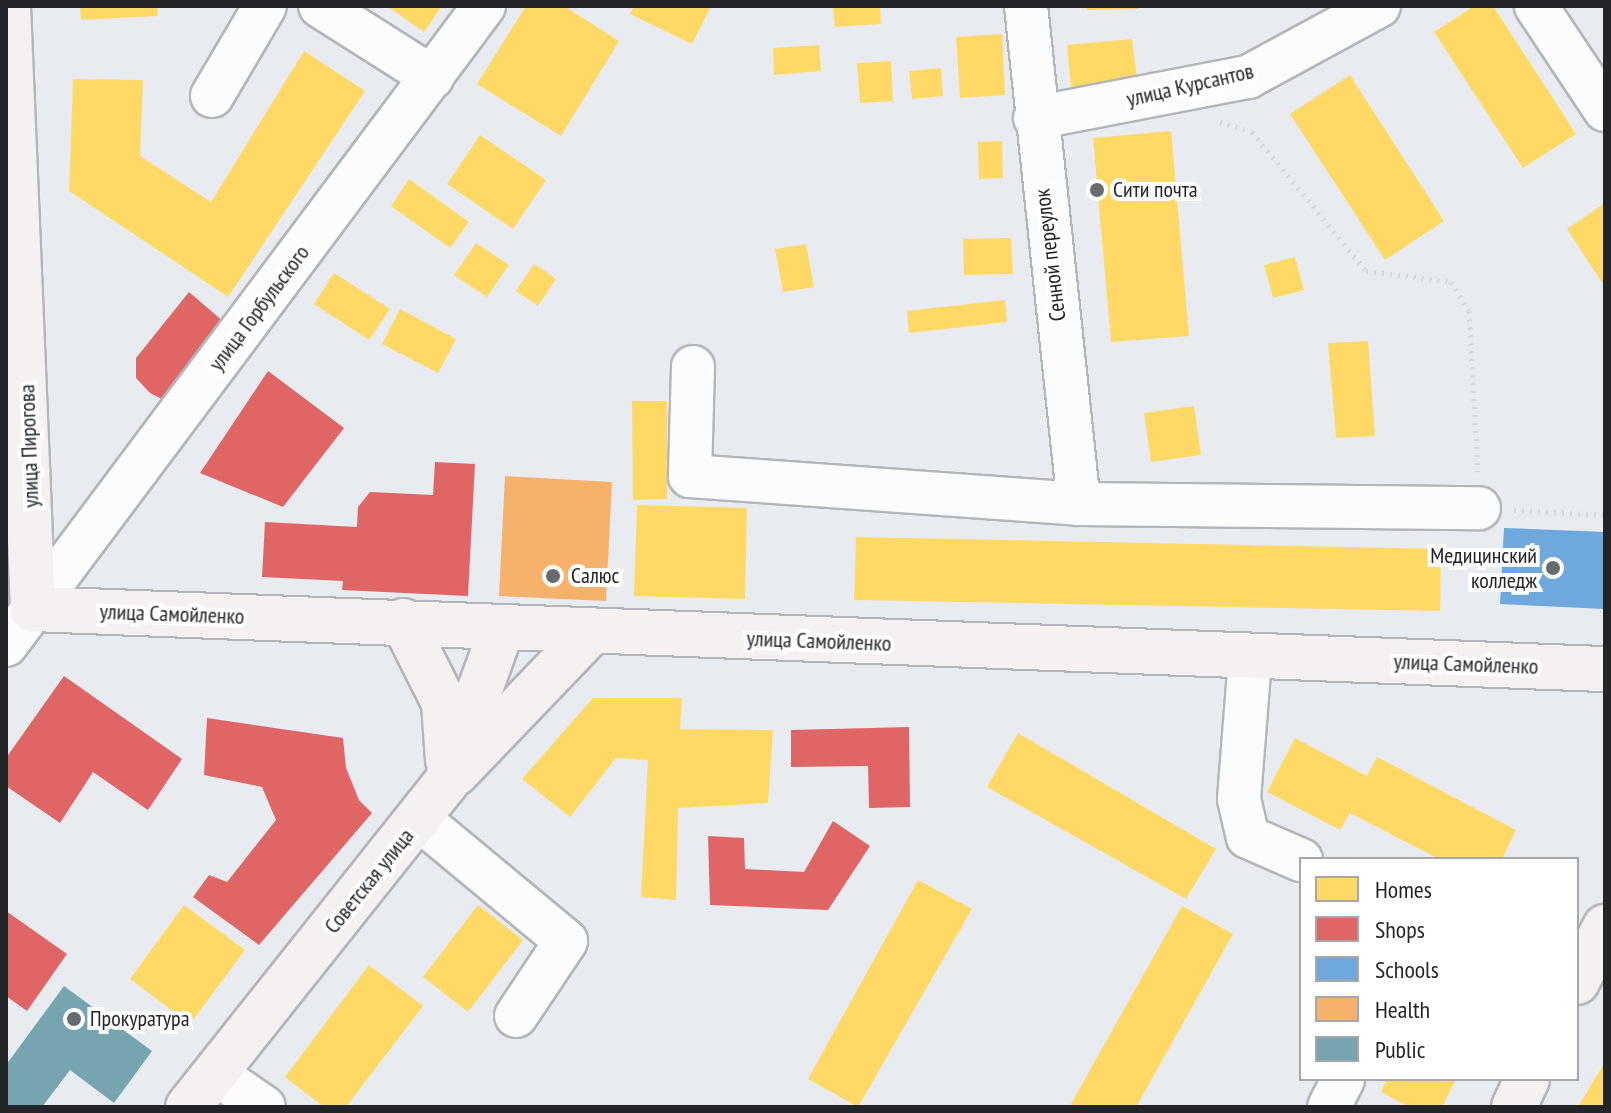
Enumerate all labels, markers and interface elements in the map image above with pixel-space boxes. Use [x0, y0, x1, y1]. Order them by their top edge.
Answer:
street label: улица Курсантов [1124, 58, 1256, 112]
place label: Сити почта [1113, 177, 1198, 203]
marker: Сити почта [1088, 181, 1106, 199]
street label: Сенной переулок [1029, 187, 1071, 323]
street label: улица Горбульского [203, 240, 315, 376]
street label: улица Пирогова [14, 384, 44, 508]
place label: Медицинский колледж [1430, 542, 1537, 594]
marker: Медицинский колледж [1544, 559, 1562, 577]
place label: Салюс [571, 563, 619, 589]
marker: Салюс [542, 565, 564, 587]
street label: улица Самойленко [99, 598, 245, 630]
street label: улица Самойленко [746, 625, 892, 657]
street label: улица Самойленко [1393, 648, 1539, 680]
street label: Советская улица [319, 823, 419, 939]
legend [1299, 857, 1579, 1081]
text: Homes [1375, 874, 1432, 905]
text: Shops [1375, 914, 1425, 945]
text: Schools [1375, 954, 1439, 985]
text: Health [1375, 994, 1430, 1025]
place label: Прокуратура [90, 1006, 189, 1032]
marker: Прокуратура [65, 1010, 83, 1028]
text: Public [1375, 1034, 1425, 1065]

